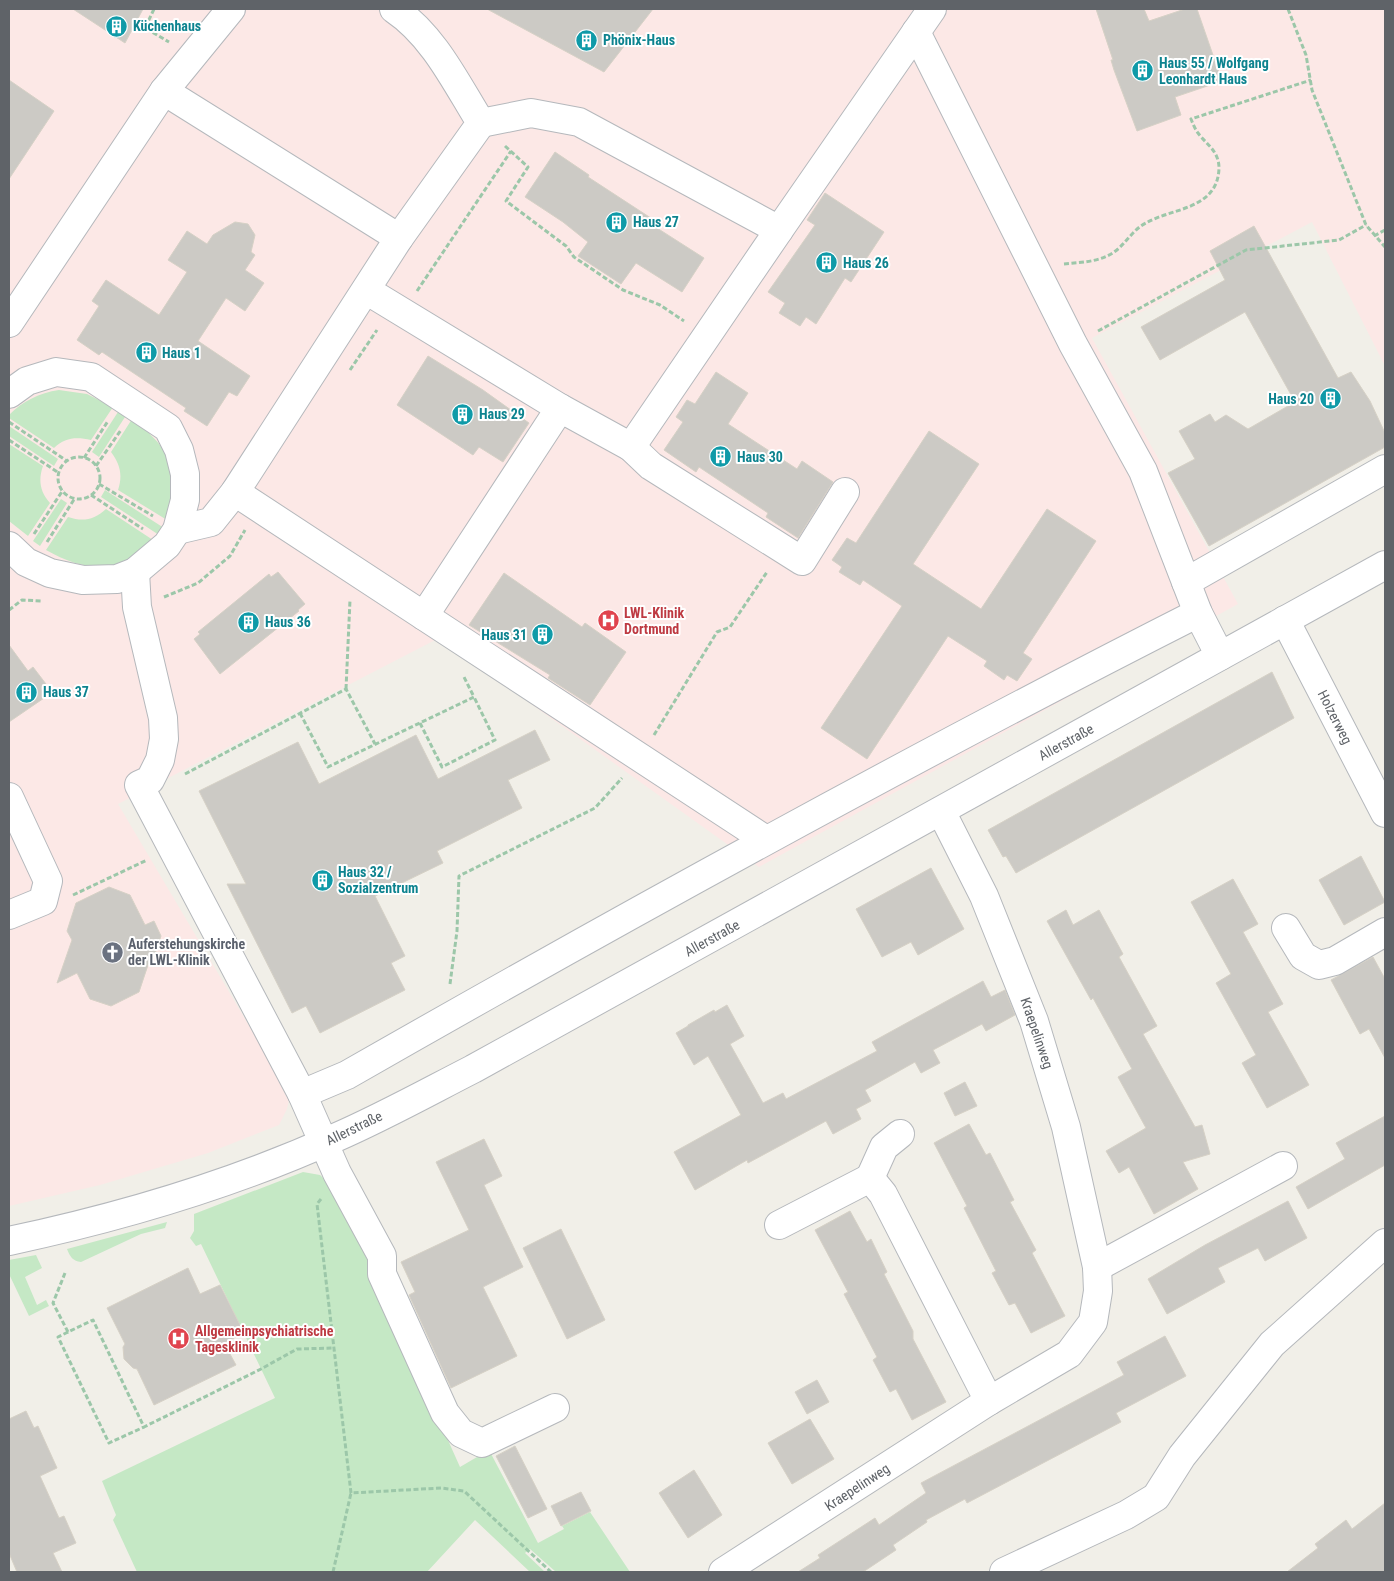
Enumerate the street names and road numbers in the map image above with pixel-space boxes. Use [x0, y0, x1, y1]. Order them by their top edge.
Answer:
street label: Holzerweg [1315, 687, 1355, 747]
street label: Allerstraße [1036, 720, 1097, 764]
street label: Allerstraße [682, 916, 743, 960]
street label: Kraepelinweg [1017, 995, 1057, 1071]
street label: Allerstraße [323, 1107, 385, 1148]
street label: Kraepelinweg [822, 1460, 892, 1514]

